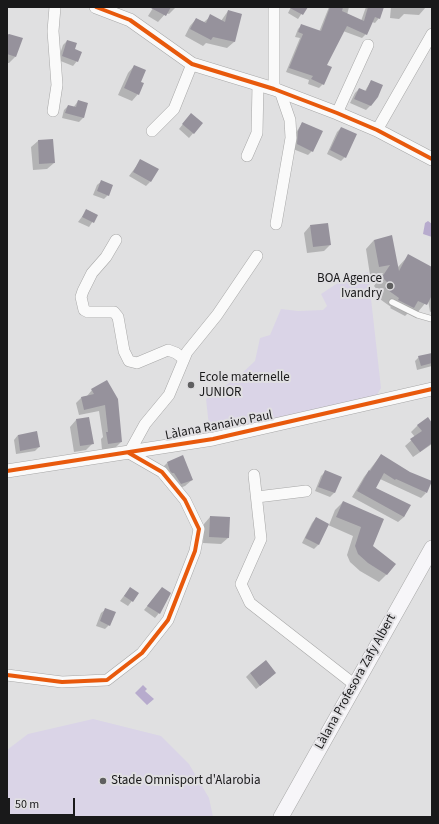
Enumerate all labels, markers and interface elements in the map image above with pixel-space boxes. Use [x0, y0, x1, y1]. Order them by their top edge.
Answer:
place label: BOA Agence Ivandry [317, 271, 382, 302]
marker: BOA Agence Ivandry [385, 281, 395, 291]
place label: Ecole maternelle JUNIOR [199, 370, 290, 401]
marker: Ecole maternelle JUNIOR [186, 380, 196, 390]
street label: Làlana Ranaivo Paul [164, 408, 274, 444]
street label: Làlana Profesora Zafy Albert [312, 612, 400, 752]
place label: Stade Omnisport d'Alarobia [111, 773, 261, 789]
marker: Stade Omnisport d'Alarobia [98, 776, 108, 786]
scale bar [10, 790, 77, 816]
text: 50 m [15, 796, 39, 813]

